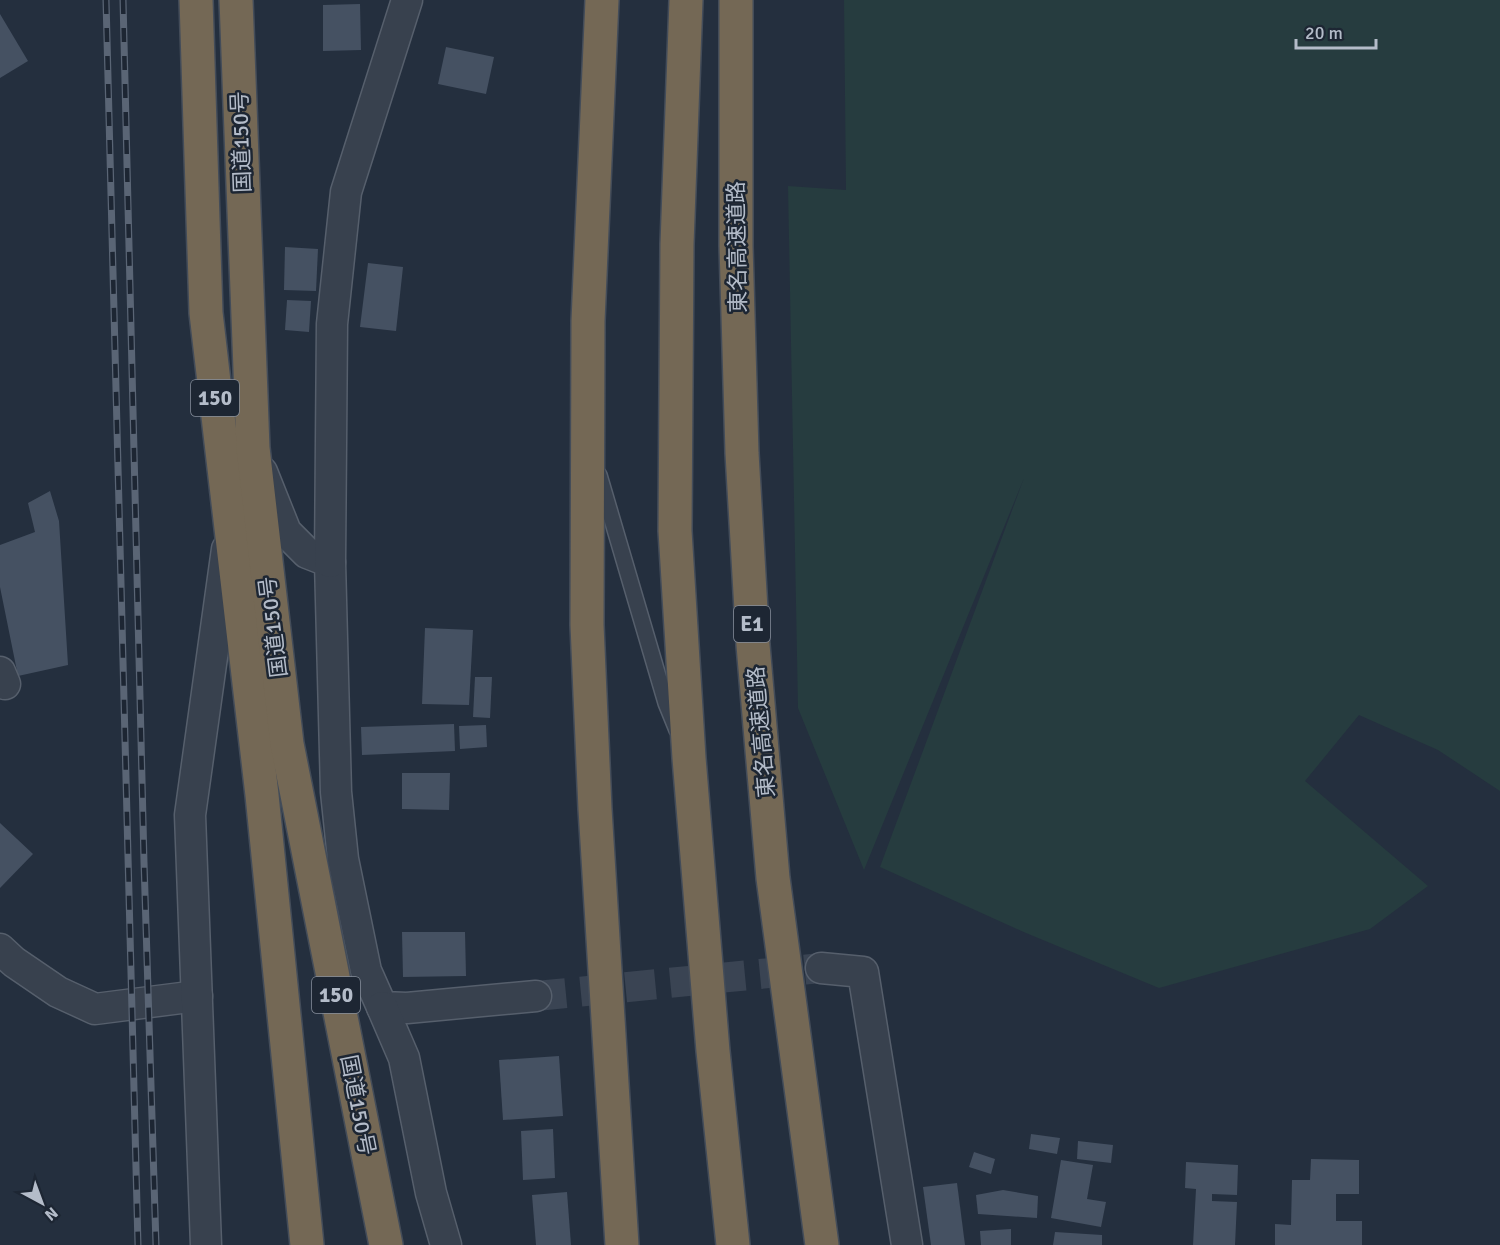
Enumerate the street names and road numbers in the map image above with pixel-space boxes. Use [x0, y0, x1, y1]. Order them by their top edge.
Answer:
street label: 国道150号 [226, 91, 256, 193]
street label: 東名高速道路 [722, 181, 752, 313]
road number: 150 [191, 380, 239, 416]
street label: 国道150号 [253, 575, 293, 679]
road number: E1 [734, 606, 770, 642]
street label: 東名高速道路 [742, 665, 780, 799]
road number: 150 [312, 977, 360, 1013]
street label: 国道150号 [335, 1053, 381, 1157]

